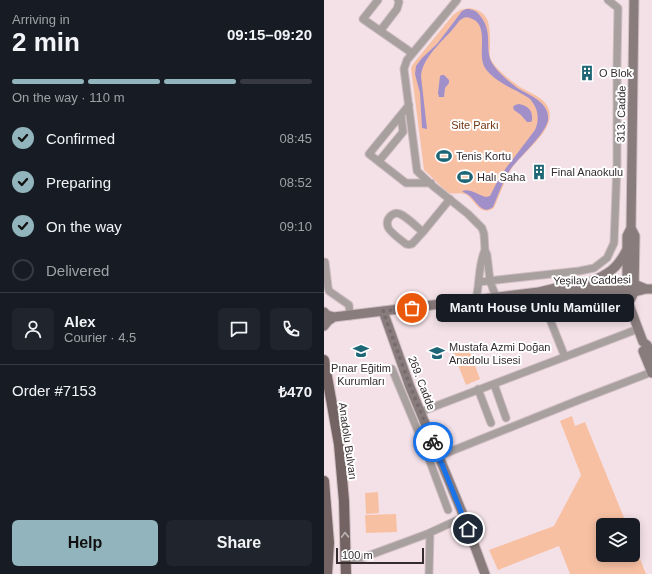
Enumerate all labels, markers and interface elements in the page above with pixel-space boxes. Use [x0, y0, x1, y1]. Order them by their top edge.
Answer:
text: Arriving in [12, 12, 70, 27]
text: 09:15–09:20 [227, 26, 312, 43]
text: 2 min [12, 27, 80, 57]
building icon: O Blok [578, 64, 596, 82]
place label: O Blok [599, 67, 633, 79]
street label: 313. Cadde [615, 85, 627, 143]
text: On the way · 110 m [12, 90, 124, 105]
park label: Site Parkı [451, 119, 499, 131]
icon: check [12, 127, 34, 149]
text: Confirmed [46, 130, 115, 147]
text: 08:45 [279, 131, 312, 146]
sports icon: Tenis Kortu [435, 147, 453, 165]
place label: Tenis Kortu [456, 150, 511, 162]
building icon: Final Anaokulu [530, 163, 548, 181]
place label: Final Anaokulu [551, 166, 623, 178]
sports icon: Halı Saha [456, 168, 474, 186]
icon: check [12, 171, 34, 193]
place label: Halı Saha [477, 171, 526, 183]
text: Preparing [46, 174, 111, 191]
text: 08:52 [279, 175, 312, 190]
icon: check [12, 215, 34, 237]
text: On the way [46, 218, 122, 235]
text: 09:10 [279, 219, 312, 234]
text: Delivered [46, 262, 109, 279]
street label: Yeşilay Caddesi [553, 273, 631, 287]
pin [395, 291, 429, 325]
callout: Mantı House Unlu Mamüller [436, 294, 634, 322]
icon: bag [401, 297, 423, 319]
text: Mantı House Unlu Mamüller [450, 300, 620, 315]
button: person [12, 308, 54, 350]
button: chat [218, 308, 260, 350]
button: phone [270, 308, 312, 350]
text: Alex [64, 313, 96, 330]
text: Courier · 4.5 [64, 330, 136, 345]
place label: Mustafa Azmi Doğan Anadolu Lisesi [449, 341, 551, 366]
school or university icon: Pınar Eğitim Kurumları [352, 342, 370, 360]
school or university icon: Mustafa Azmi Doğan Anadolu Lisesi [428, 344, 446, 362]
street label: 269. Cadde [406, 354, 438, 412]
place label: Pınar Eğitim Kurumları [331, 362, 391, 387]
text: Order #7153 [12, 382, 96, 399]
text: ₺470 [278, 383, 312, 400]
street label: Anadolu Bulvarı [337, 402, 359, 480]
courier [413, 422, 453, 462]
icon: bike [422, 431, 444, 453]
pin [451, 512, 485, 546]
icon: home [457, 518, 479, 540]
map controls [596, 518, 640, 562]
button: layers [596, 518, 640, 562]
button: Help [12, 520, 158, 566]
button: Share [166, 520, 312, 566]
one-way arrow [341, 532, 349, 538]
scale bar [336, 546, 424, 565]
text: 100 m [342, 549, 373, 561]

